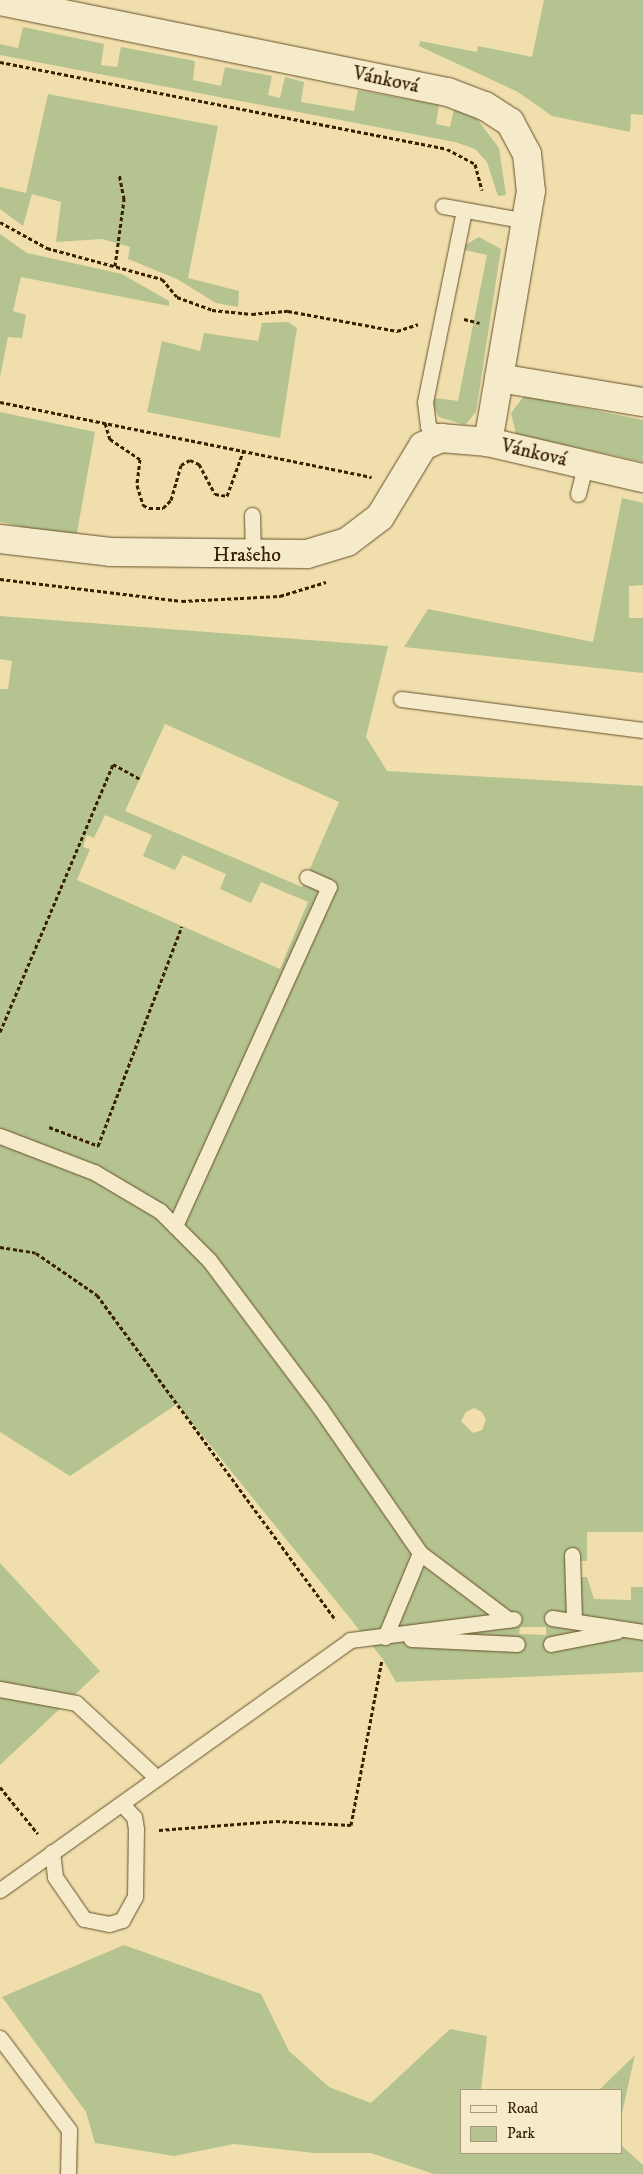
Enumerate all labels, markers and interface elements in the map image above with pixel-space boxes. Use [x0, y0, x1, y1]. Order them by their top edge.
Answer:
street label: Vánková [351, 61, 421, 99]
street label: Vánková [499, 434, 569, 472]
street label: Hrašeho [213, 543, 281, 567]
legend [460, 2089, 623, 2154]
text: Road [507, 2099, 538, 2118]
text: Park [507, 2124, 535, 2143]

